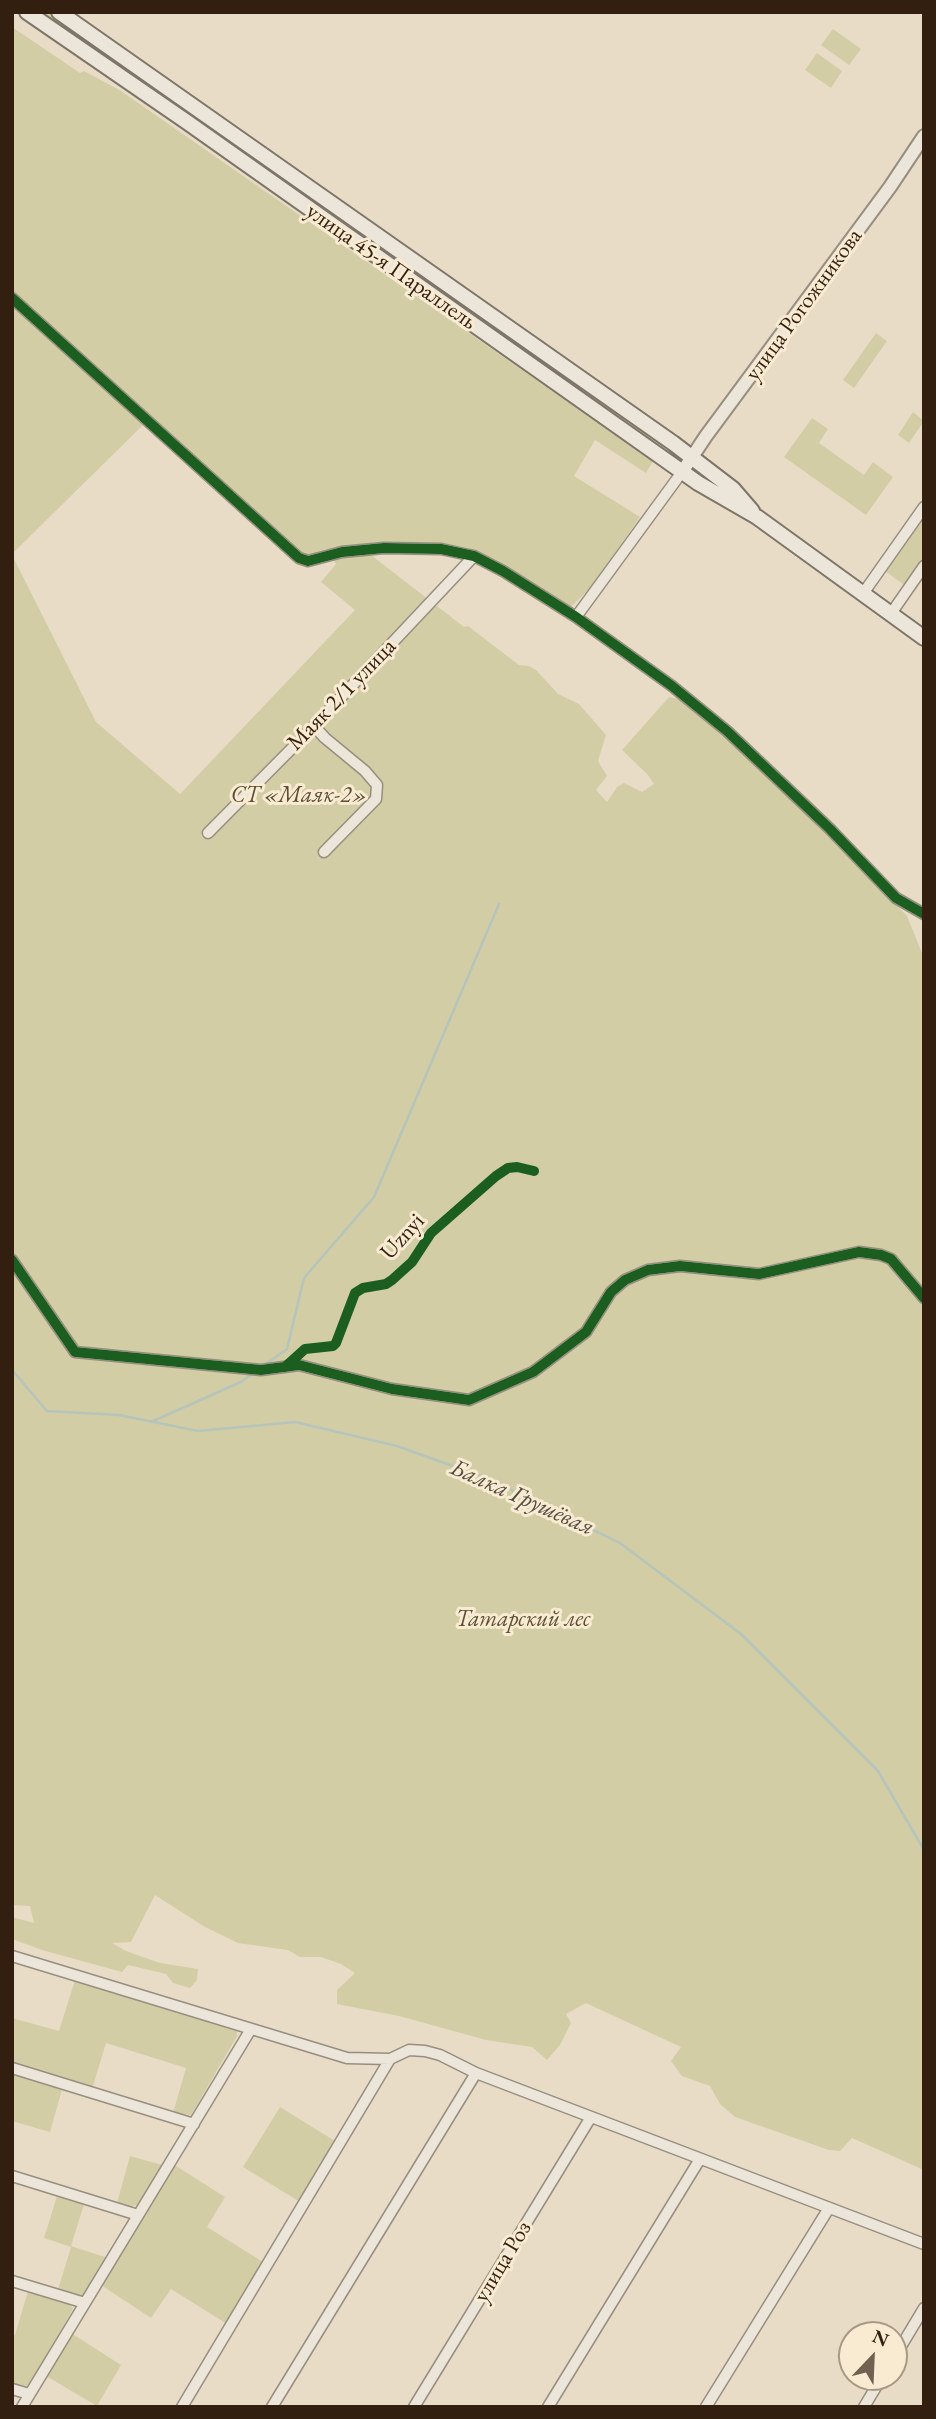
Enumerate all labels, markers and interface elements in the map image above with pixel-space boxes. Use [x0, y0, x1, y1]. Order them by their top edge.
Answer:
street label: улица 45-я Параллель [300, 198, 482, 336]
street label: улица Рогожникова [740, 224, 868, 386]
street label: Маяк 2/1 улица [282, 633, 402, 757]
park label: СТ «Маяк-2» [231, 782, 367, 810]
street label: Uznyi [375, 1208, 431, 1266]
water label: Балка Грушёвая [446, 1454, 598, 1542]
park label: Татарский лес [456, 1606, 590, 1634]
street label: улица Роз [468, 2216, 538, 2308]
north arrow [838, 2321, 908, 2391]
text: N [869, 2324, 893, 2353]

